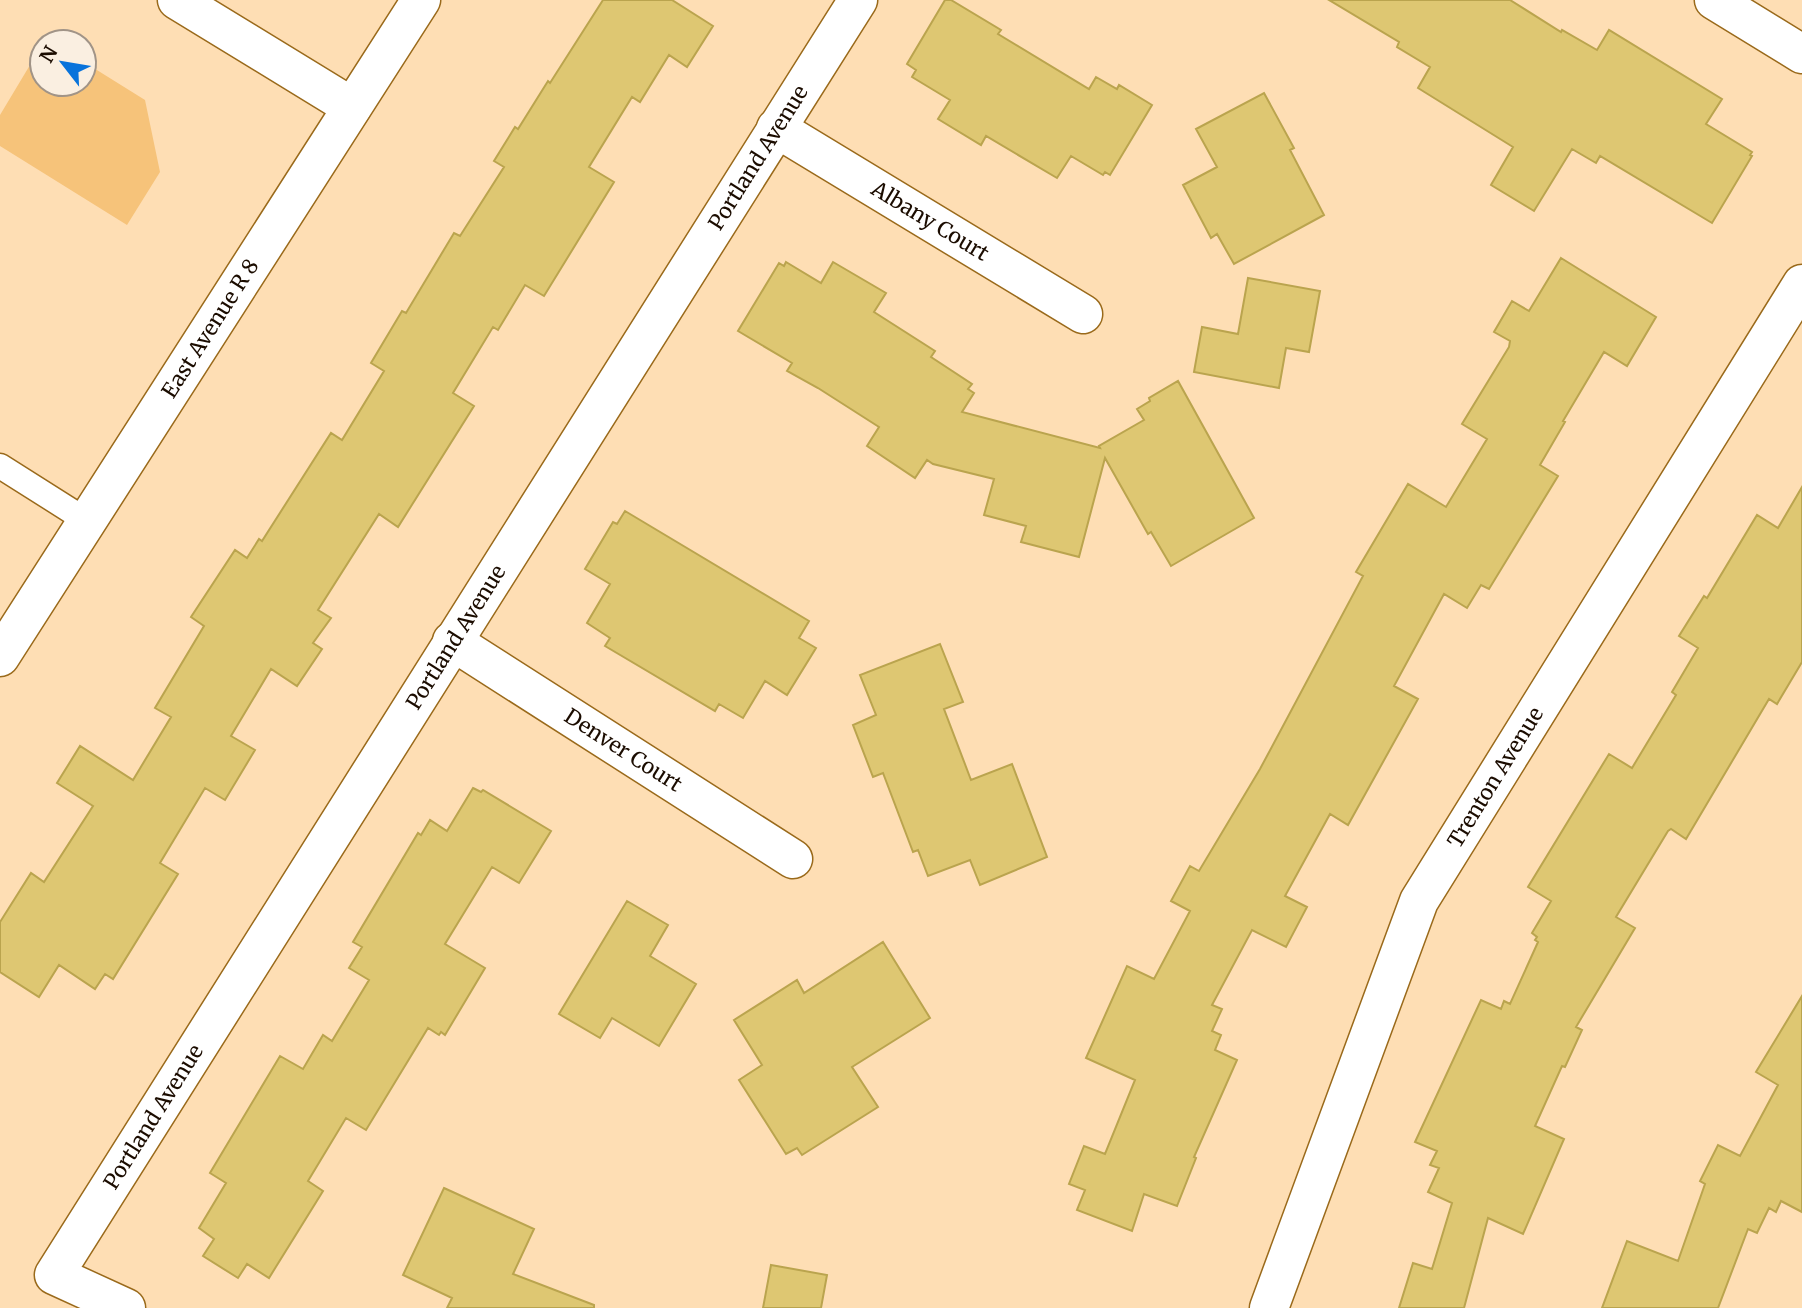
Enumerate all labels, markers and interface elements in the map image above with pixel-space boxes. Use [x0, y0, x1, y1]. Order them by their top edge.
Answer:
north arrow [28, 28, 98, 98]
text: N [34, 42, 63, 67]
street label: Portland Avenue [702, 80, 814, 235]
street label: Albany Court [866, 174, 994, 267]
street label: East Avenue R 8 [156, 254, 264, 403]
street label: Portland Avenue [400, 560, 511, 715]
street label: Denver Court [559, 702, 687, 797]
street label: Trenton Avenue [1441, 702, 1549, 853]
street label: Portland Avenue [98, 1039, 209, 1194]

